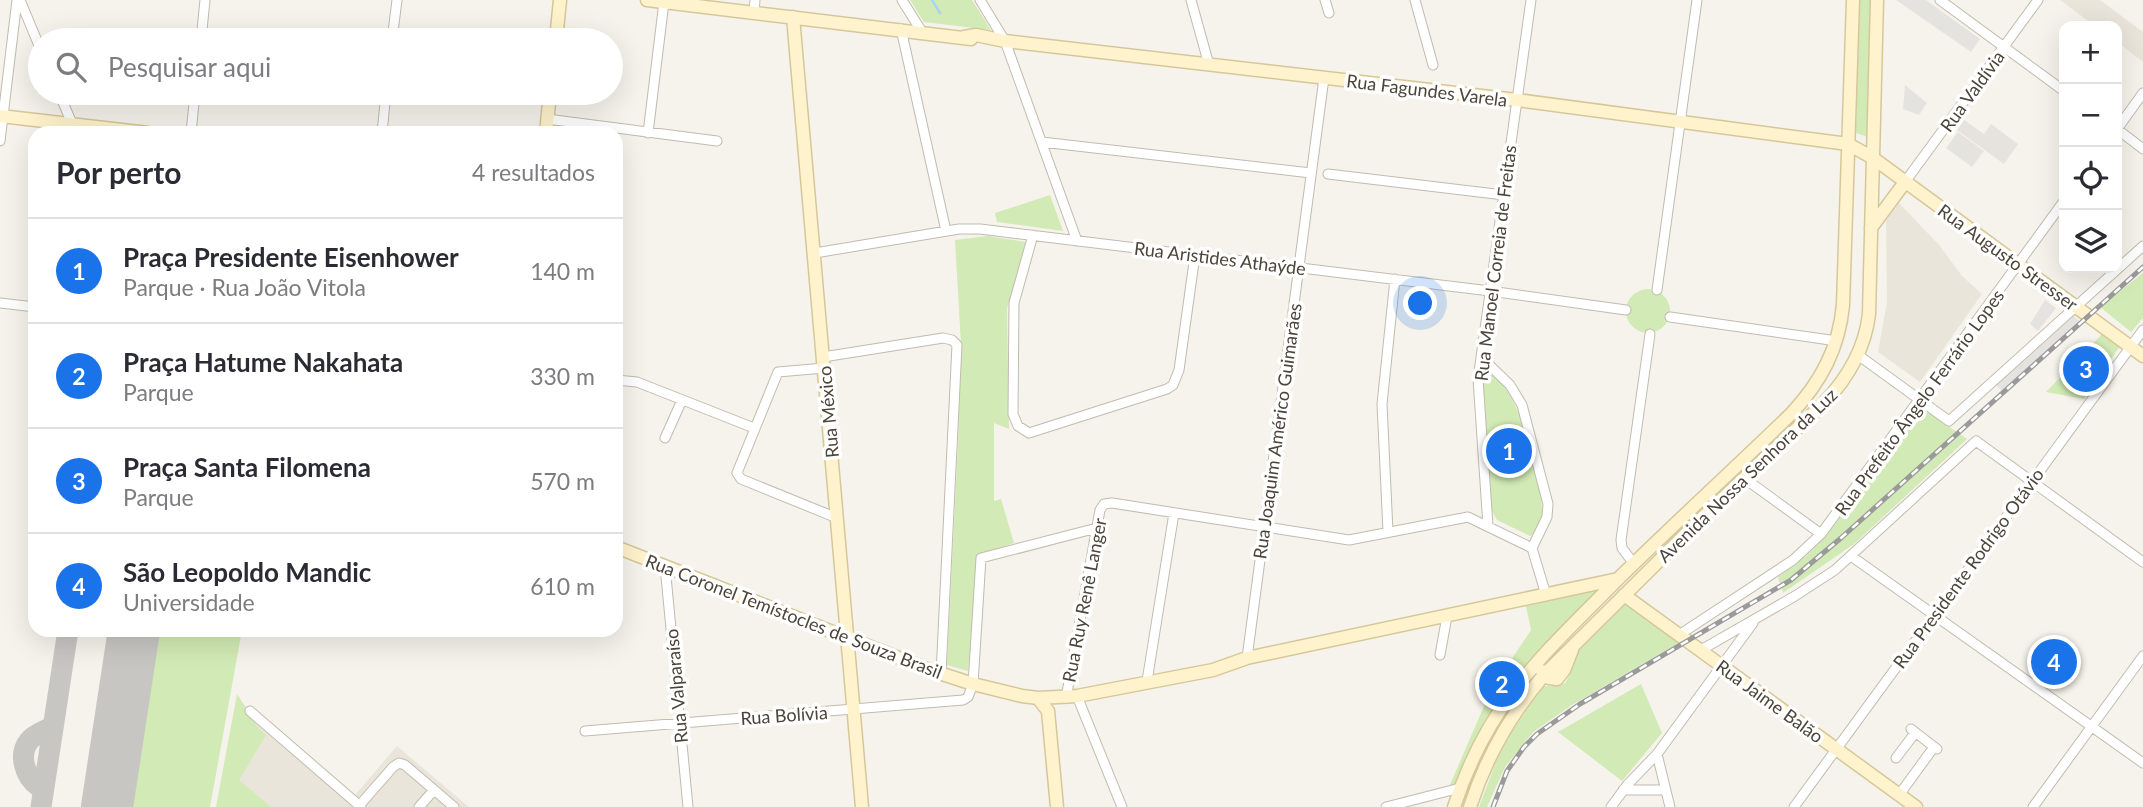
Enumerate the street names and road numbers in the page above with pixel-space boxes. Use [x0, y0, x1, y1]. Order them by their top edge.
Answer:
street label: Rua Valdívia [1935, 46, 2009, 136]
street label: Rua Fagundes Varela [1345, 69, 1509, 111]
street label: Rua Manoel Correia de Freitas [1470, 144, 1520, 382]
street label: Rua Augusto Stresser [1934, 199, 2083, 315]
street label: Rua Aristides Athaýde [1133, 237, 1307, 279]
street label: Rua Prefeito Ângelo Ferrário Lopes [1830, 285, 2008, 519]
street label: Rua Joaquim Américo Guimarães [1248, 302, 1306, 560]
street label: Rua México [813, 365, 843, 459]
street label: Avenida Nossa Senhora da Luz [1653, 383, 1841, 567]
street label: Rua Presidente Rodrigo Otávio [1888, 464, 2048, 672]
street label: Rua Ruy Renê Langer [1057, 516, 1111, 684]
street label: Rua Coronel Temístocles de Souza Brasil [643, 549, 945, 683]
street label: Rua Valparaíso [660, 628, 692, 744]
street label: Rua Jaime Balão [1712, 655, 1828, 747]
street label: Rua Bolívia [740, 701, 828, 729]

